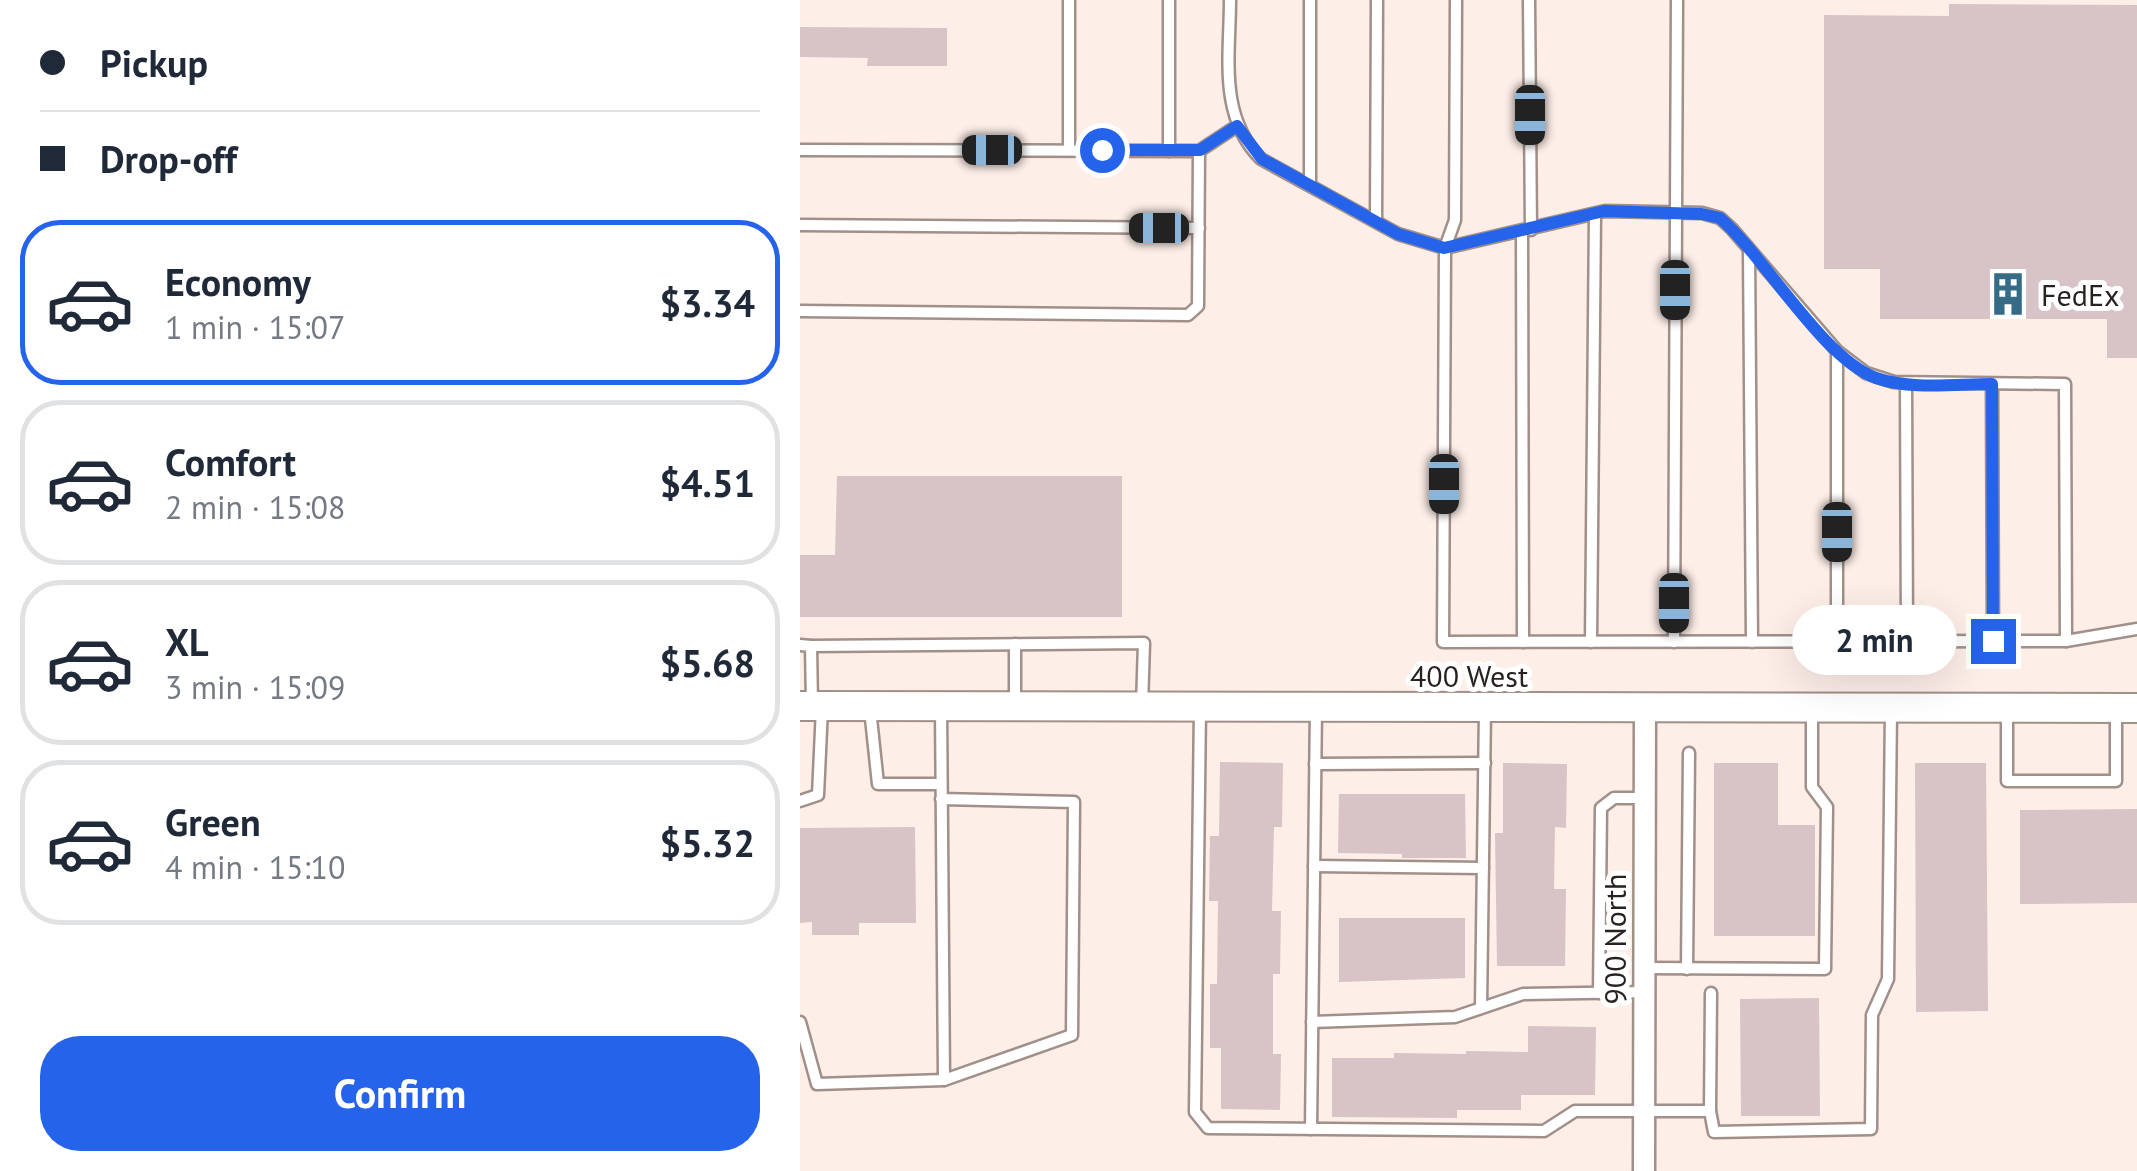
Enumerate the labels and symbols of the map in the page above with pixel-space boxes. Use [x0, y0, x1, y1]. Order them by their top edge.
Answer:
car [1515, 85, 1545, 145]
route start [1080, 128, 1125, 173]
car [962, 135, 1022, 165]
car [1129, 213, 1189, 243]
car [1660, 260, 1690, 320]
building icon: FedEx [1984, 270, 2032, 318]
place label: FedEx [2041, 275, 2119, 314]
car [1429, 454, 1459, 514]
car [1822, 502, 1852, 562]
car [1659, 573, 1689, 633]
callout: 2 min [1793, 606, 1958, 676]
route end [1971, 619, 2016, 664]
street label: 400 West [1410, 656, 1528, 695]
street label: 900 North [1595, 873, 1634, 1005]

